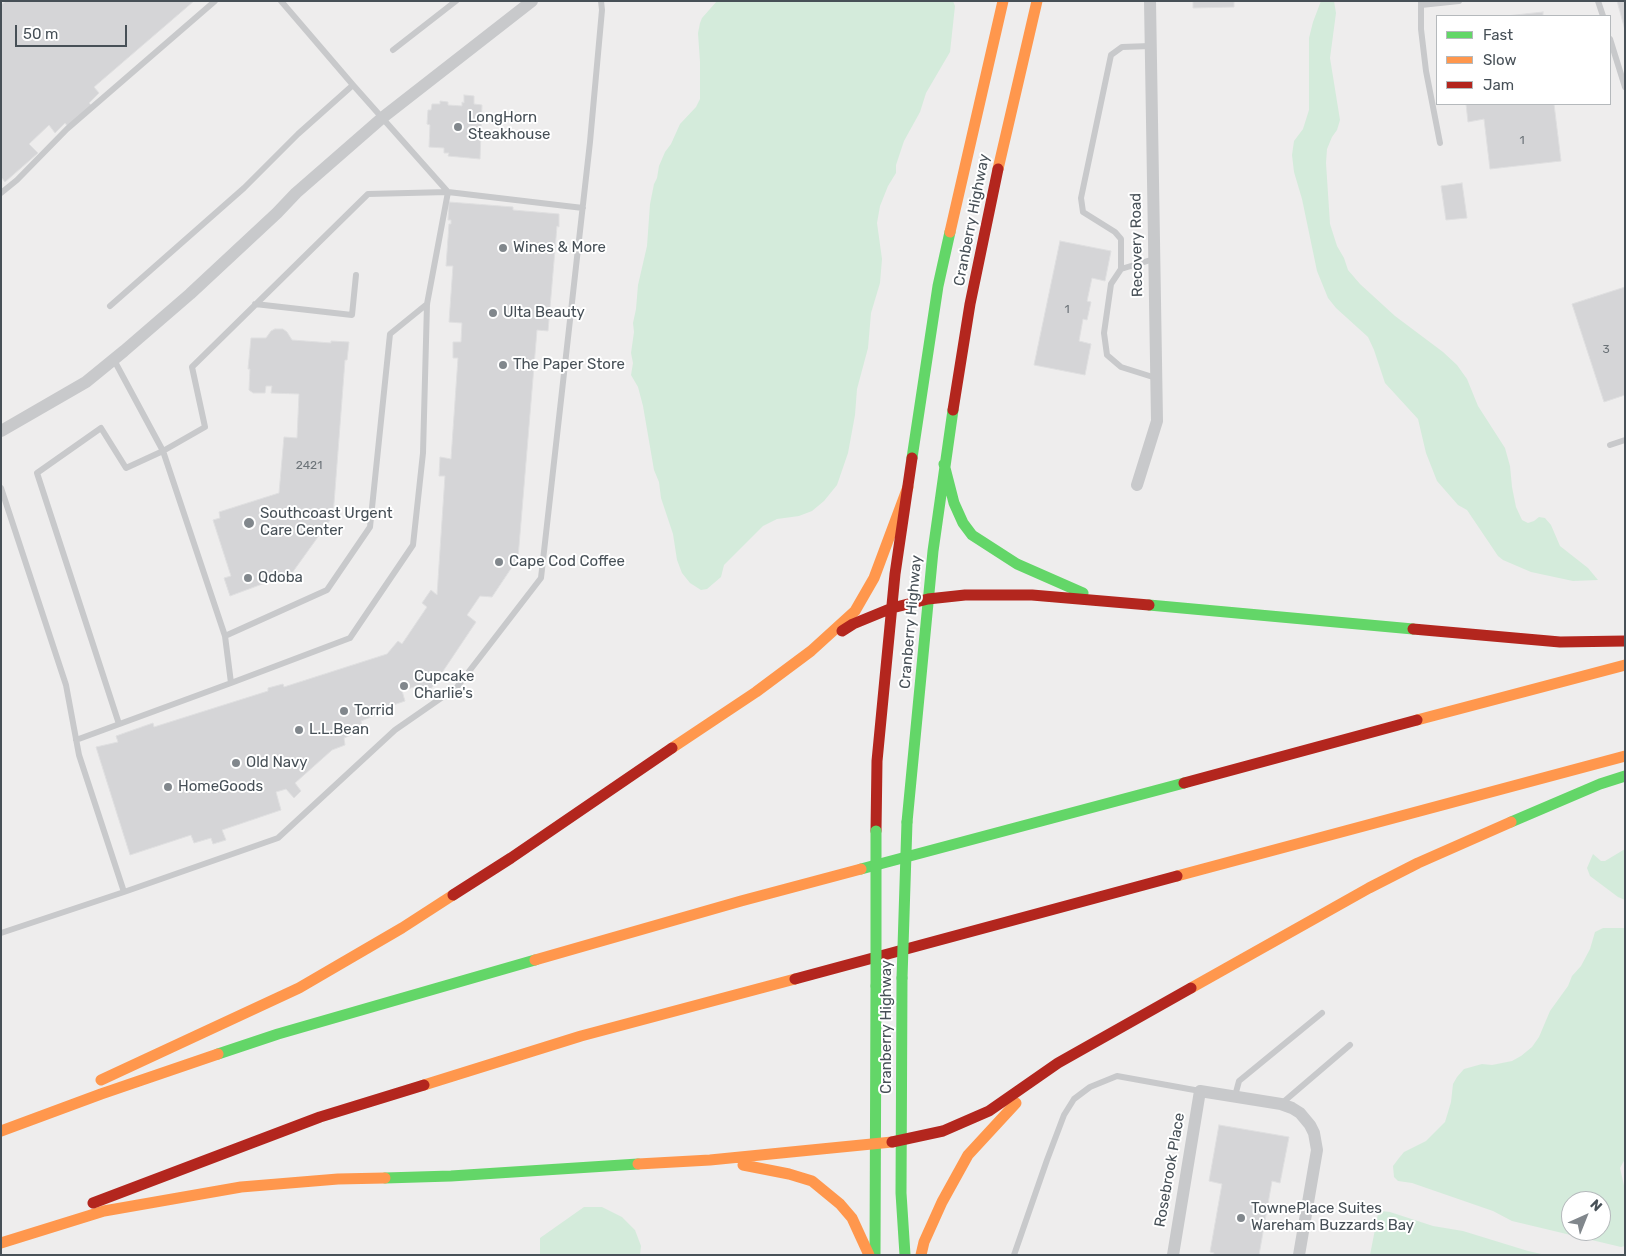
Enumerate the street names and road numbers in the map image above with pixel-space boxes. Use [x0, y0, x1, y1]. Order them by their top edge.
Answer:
street label: Cranberry Highway [950, 152, 994, 288]
street label: Recovery Road [1127, 193, 1147, 297]
street label: Cranberry Highway [896, 554, 926, 690]
street label: Cranberry Highway [878, 960, 896, 1094]
street label: Rosebrook Place [1151, 1111, 1189, 1229]

